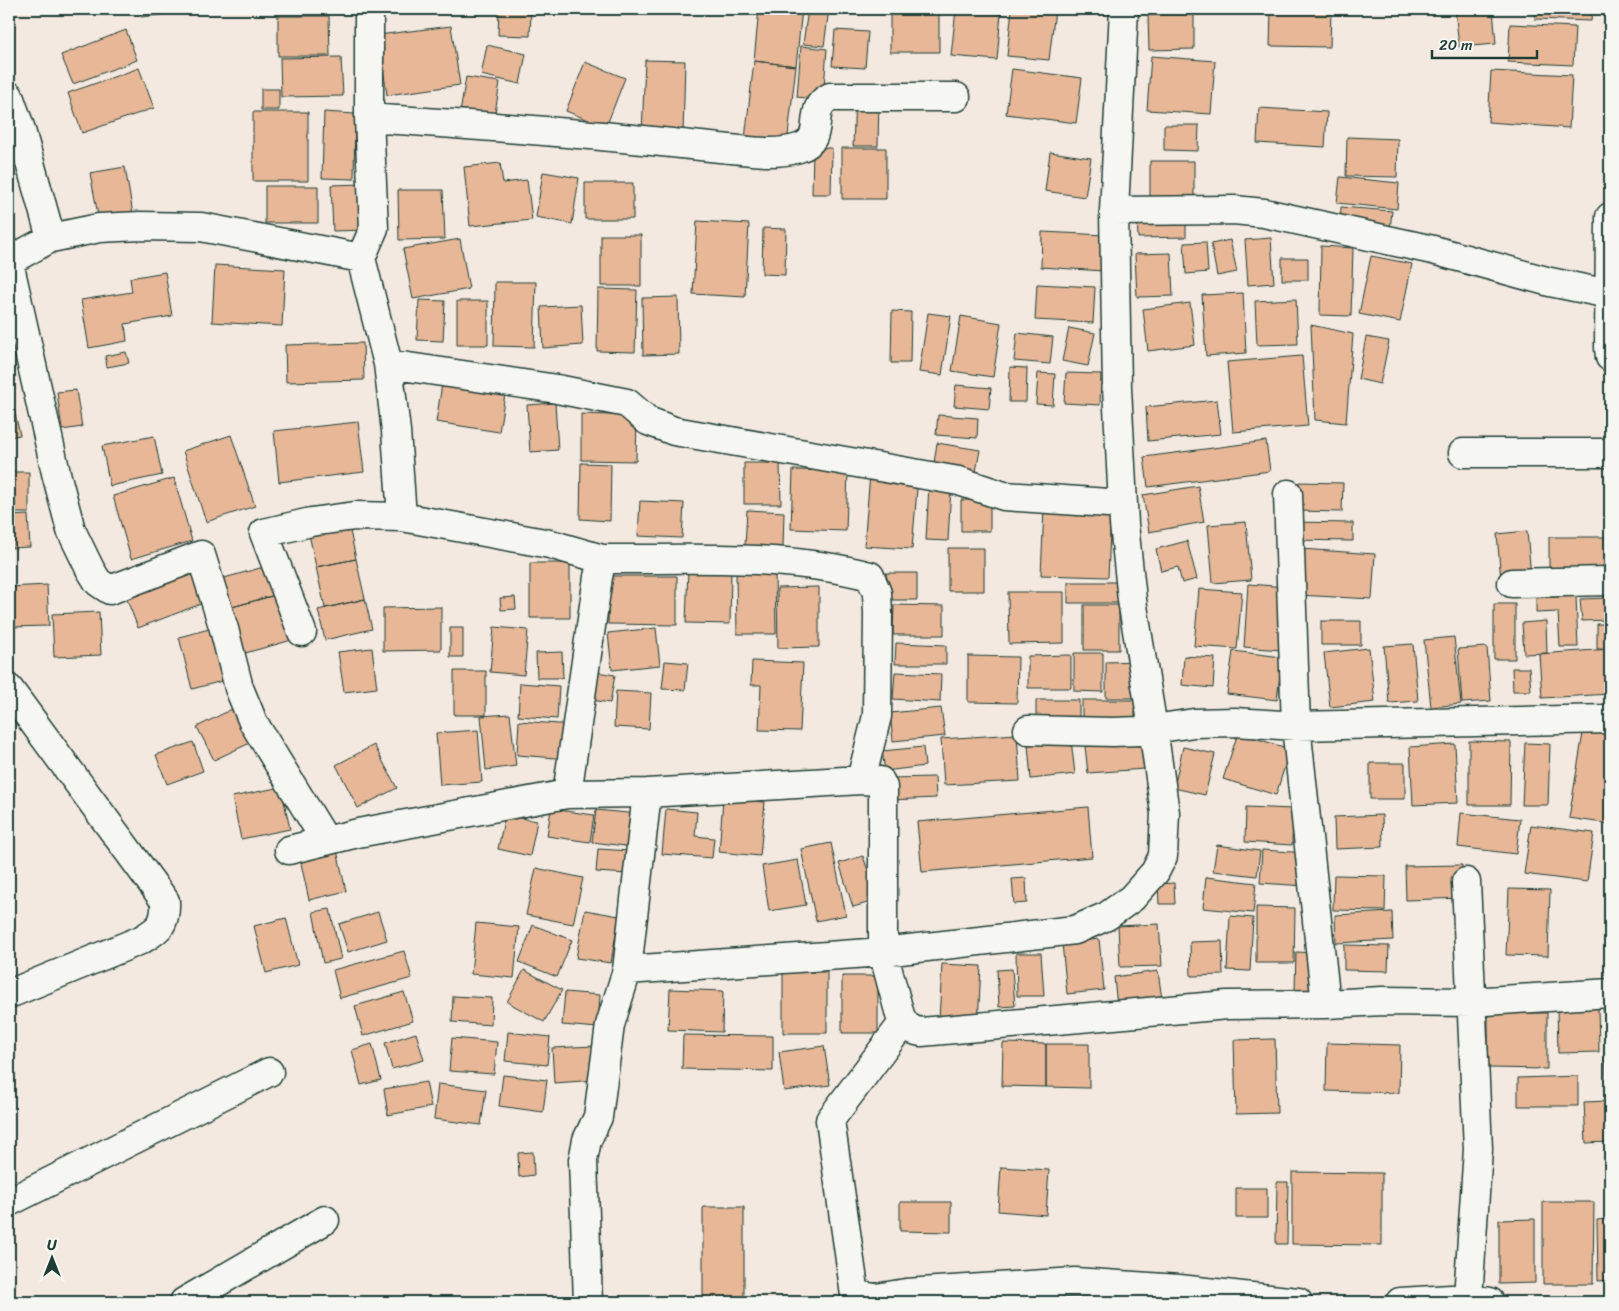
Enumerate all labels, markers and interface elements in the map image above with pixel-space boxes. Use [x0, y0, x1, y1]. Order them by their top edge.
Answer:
scale bar [1432, 28, 1536, 60]
text: 20 m [1439, 32, 1473, 58]
text: U [47, 1233, 57, 1258]
north arrow [28, 1234, 78, 1284]

